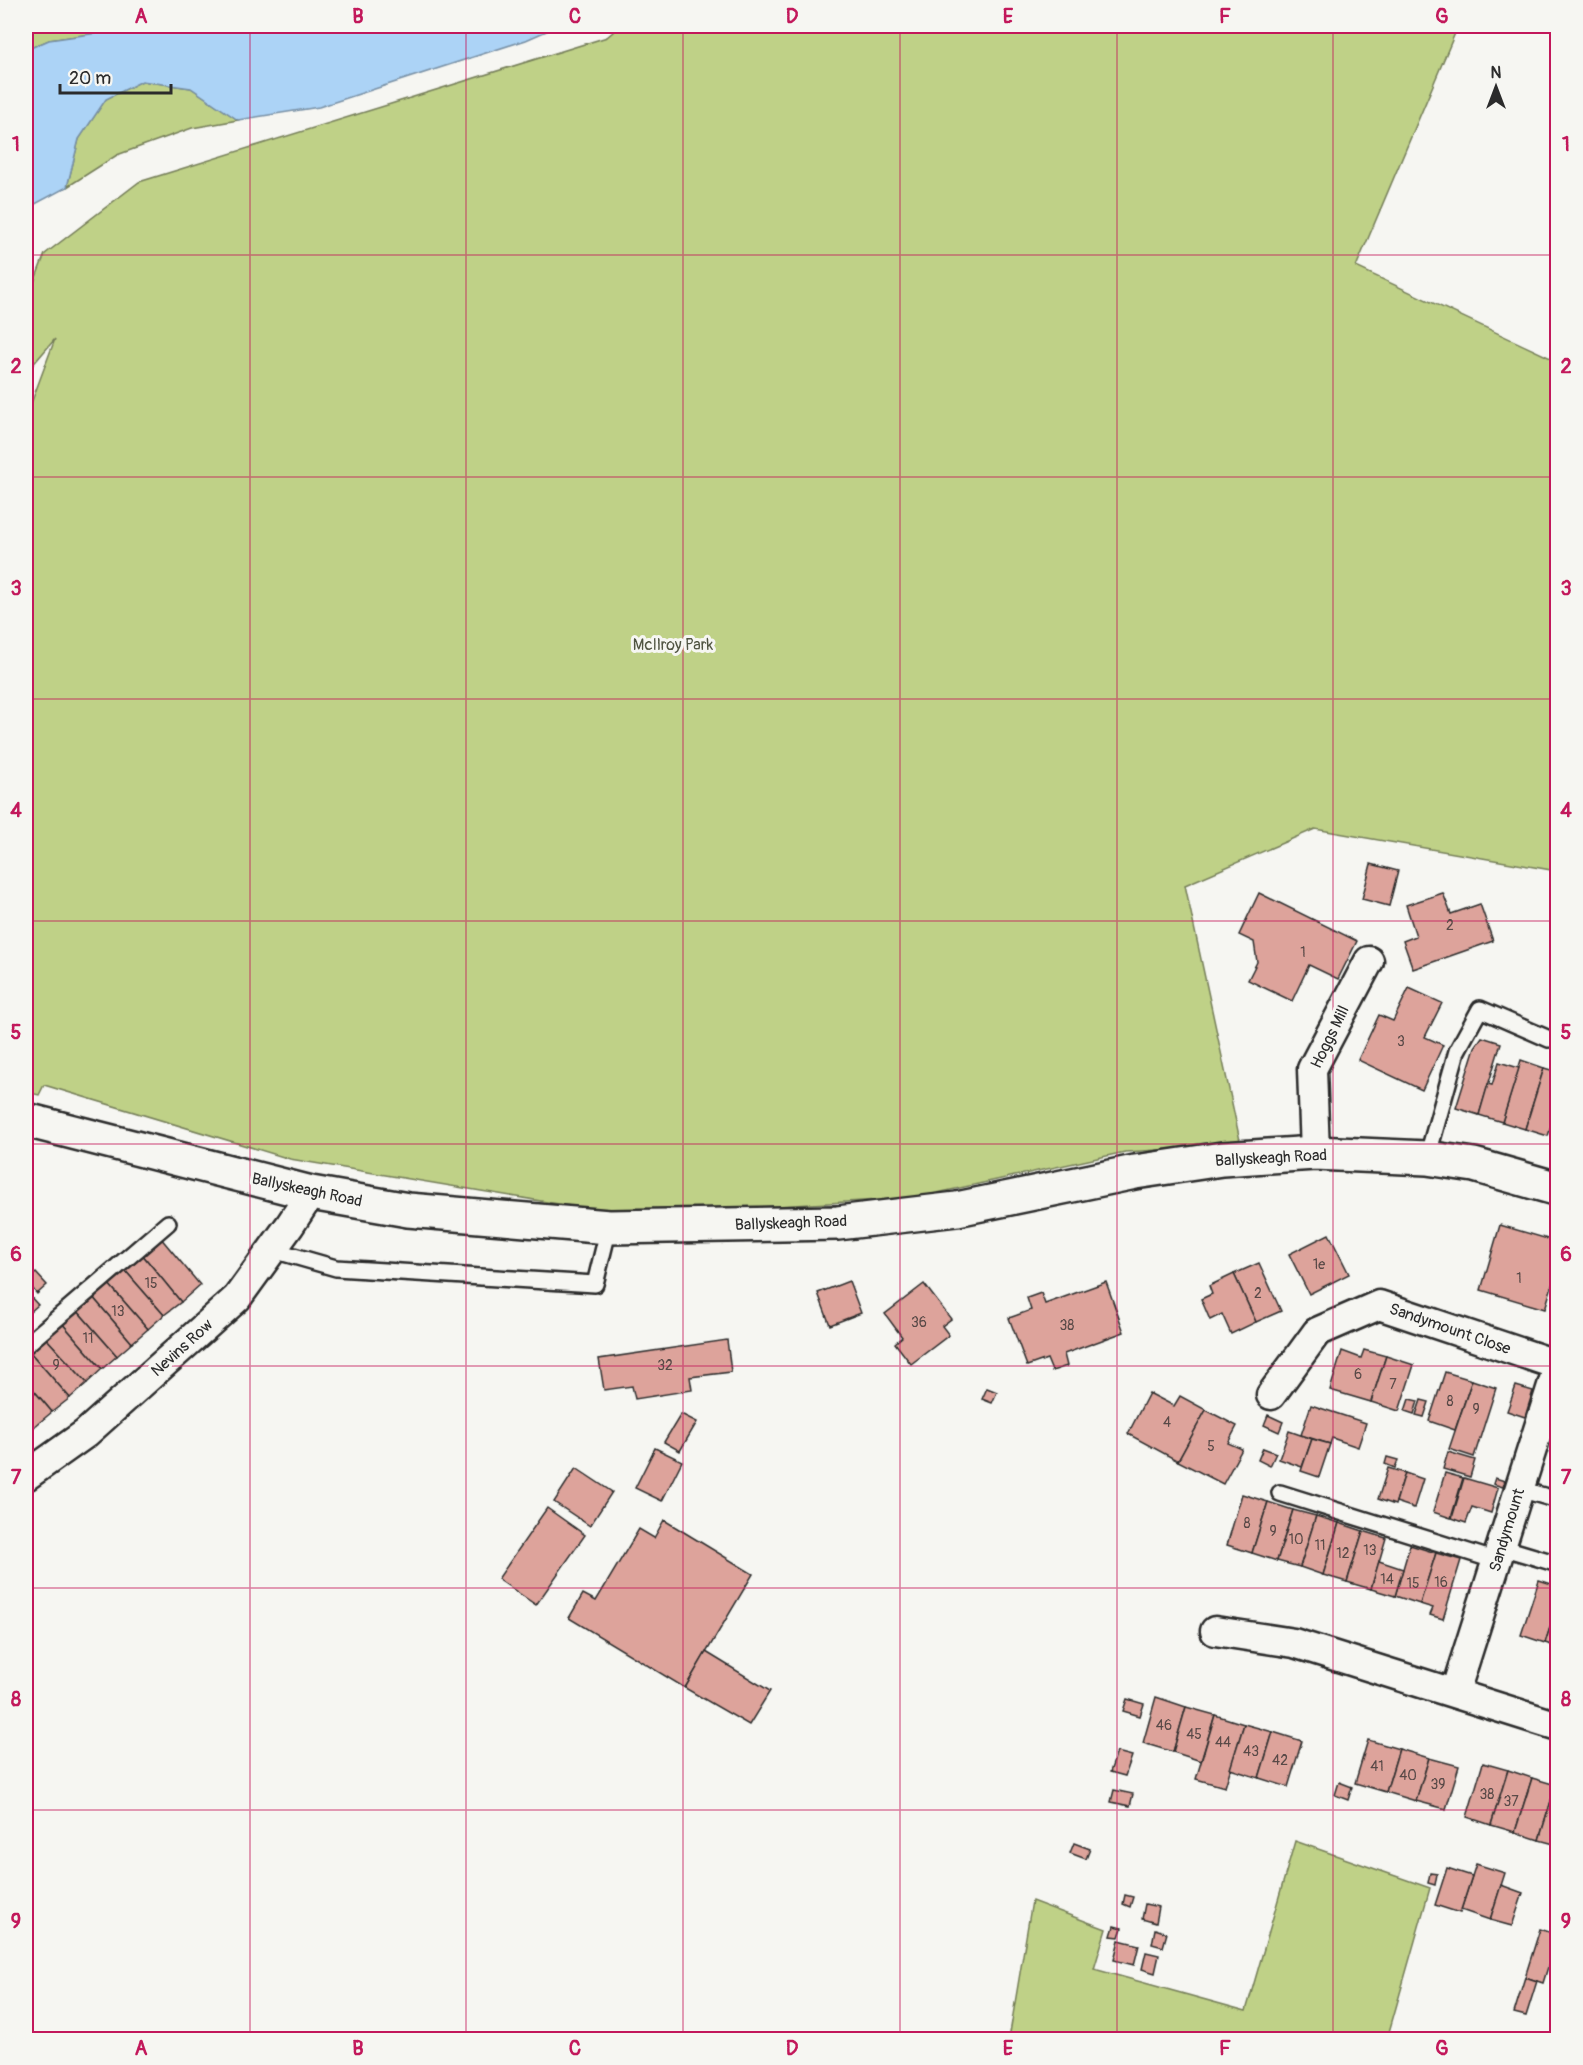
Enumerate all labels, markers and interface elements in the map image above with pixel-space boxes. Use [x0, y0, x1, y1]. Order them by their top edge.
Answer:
text: A [135, 4, 148, 29]
text: B [352, 4, 364, 29]
text: C [569, 4, 581, 29]
text: D [786, 4, 799, 29]
text: E [1003, 4, 1014, 29]
text: F [1219, 4, 1231, 29]
text: G [1435, 4, 1449, 29]
scale bar [60, 57, 171, 95]
north arrow [1466, 57, 1526, 117]
text: N [1491, 63, 1502, 83]
text: 20 m [69, 67, 111, 90]
text: 1 [12, 132, 20, 157]
text: 1 [1562, 132, 1570, 157]
text: 2 [10, 354, 22, 379]
text: 2 [1560, 354, 1572, 379]
text: 3 [10, 576, 22, 601]
text: 3 [1560, 576, 1572, 601]
park label: McIlroy Park [633, 635, 713, 655]
text: 4 [10, 798, 22, 823]
text: 4 [1560, 798, 1572, 823]
house number: 2 [1446, 917, 1454, 934]
house number: 1 [1300, 944, 1306, 961]
street label: Hoggs Mill [1306, 1002, 1354, 1072]
text: 5 [11, 1020, 22, 1045]
text: 5 [1561, 1020, 1572, 1045]
house number: 3 [1397, 1033, 1405, 1050]
street label: Ballyskeagh Road [1214, 1145, 1328, 1171]
street label: Ballyskeagh Road [250, 1169, 364, 1211]
street label: Ballyskeagh Road [734, 1211, 848, 1235]
text: 6 [10, 1242, 22, 1267]
text: 6 [1560, 1242, 1572, 1267]
house number: 1e [1313, 1256, 1325, 1273]
house number: 1 [1516, 1270, 1522, 1287]
house number: 15 [144, 1275, 158, 1292]
house number: 2 [1254, 1285, 1262, 1302]
street label: Sandymount Close [1387, 1299, 1513, 1359]
house number: 13 [111, 1303, 125, 1320]
house number: 36 [911, 1314, 927, 1331]
street label: Nevins Row [147, 1315, 217, 1381]
house number: 38 [1060, 1317, 1074, 1334]
house number: 11 [83, 1330, 93, 1347]
house number: 9 [52, 1357, 60, 1374]
house number: 32 [657, 1357, 673, 1374]
house number: 6 [1354, 1366, 1362, 1383]
house number: 7 [1389, 1376, 1397, 1393]
house number: 8 [1446, 1393, 1454, 1410]
house number: 9 [1472, 1401, 1480, 1418]
house number: 4 [1163, 1414, 1171, 1431]
house number: 5 [1207, 1438, 1215, 1455]
text: 7 [11, 1465, 22, 1490]
text: 7 [1561, 1465, 1572, 1490]
street label: Sandymount [1485, 1485, 1529, 1574]
house number: 8 [1243, 1515, 1251, 1532]
house number: 9 [1269, 1523, 1277, 1540]
house number: 10 [1288, 1531, 1304, 1548]
house number: 11 [1315, 1537, 1325, 1554]
house number: 13 [1363, 1542, 1377, 1559]
house number: 12 [1336, 1545, 1350, 1562]
house number: 14 [1380, 1571, 1394, 1588]
house number: 16 [1434, 1574, 1448, 1591]
house number: 15 [1406, 1575, 1420, 1592]
text: 8 [11, 1687, 21, 1712]
text: 8 [1561, 1687, 1571, 1712]
house number: 46 [1156, 1717, 1172, 1734]
house number: 45 [1186, 1726, 1202, 1743]
house number: 44 [1215, 1734, 1231, 1751]
house number: 43 [1243, 1743, 1259, 1760]
house number: 42 [1272, 1752, 1288, 1769]
house number: 41 [1370, 1758, 1384, 1775]
house number: 40 [1399, 1767, 1417, 1784]
house number: 39 [1430, 1776, 1446, 1793]
house number: 38 [1480, 1786, 1494, 1803]
house number: 37 [1503, 1793, 1519, 1810]
text: 9 [11, 1909, 21, 1934]
text: 9 [1561, 1909, 1571, 1934]
text: A [135, 2036, 148, 2061]
text: B [352, 2036, 364, 2061]
text: C [569, 2036, 581, 2061]
text: D [786, 2036, 799, 2061]
text: E [1003, 2036, 1014, 2061]
text: F [1219, 2036, 1231, 2061]
text: G [1435, 2036, 1449, 2061]

